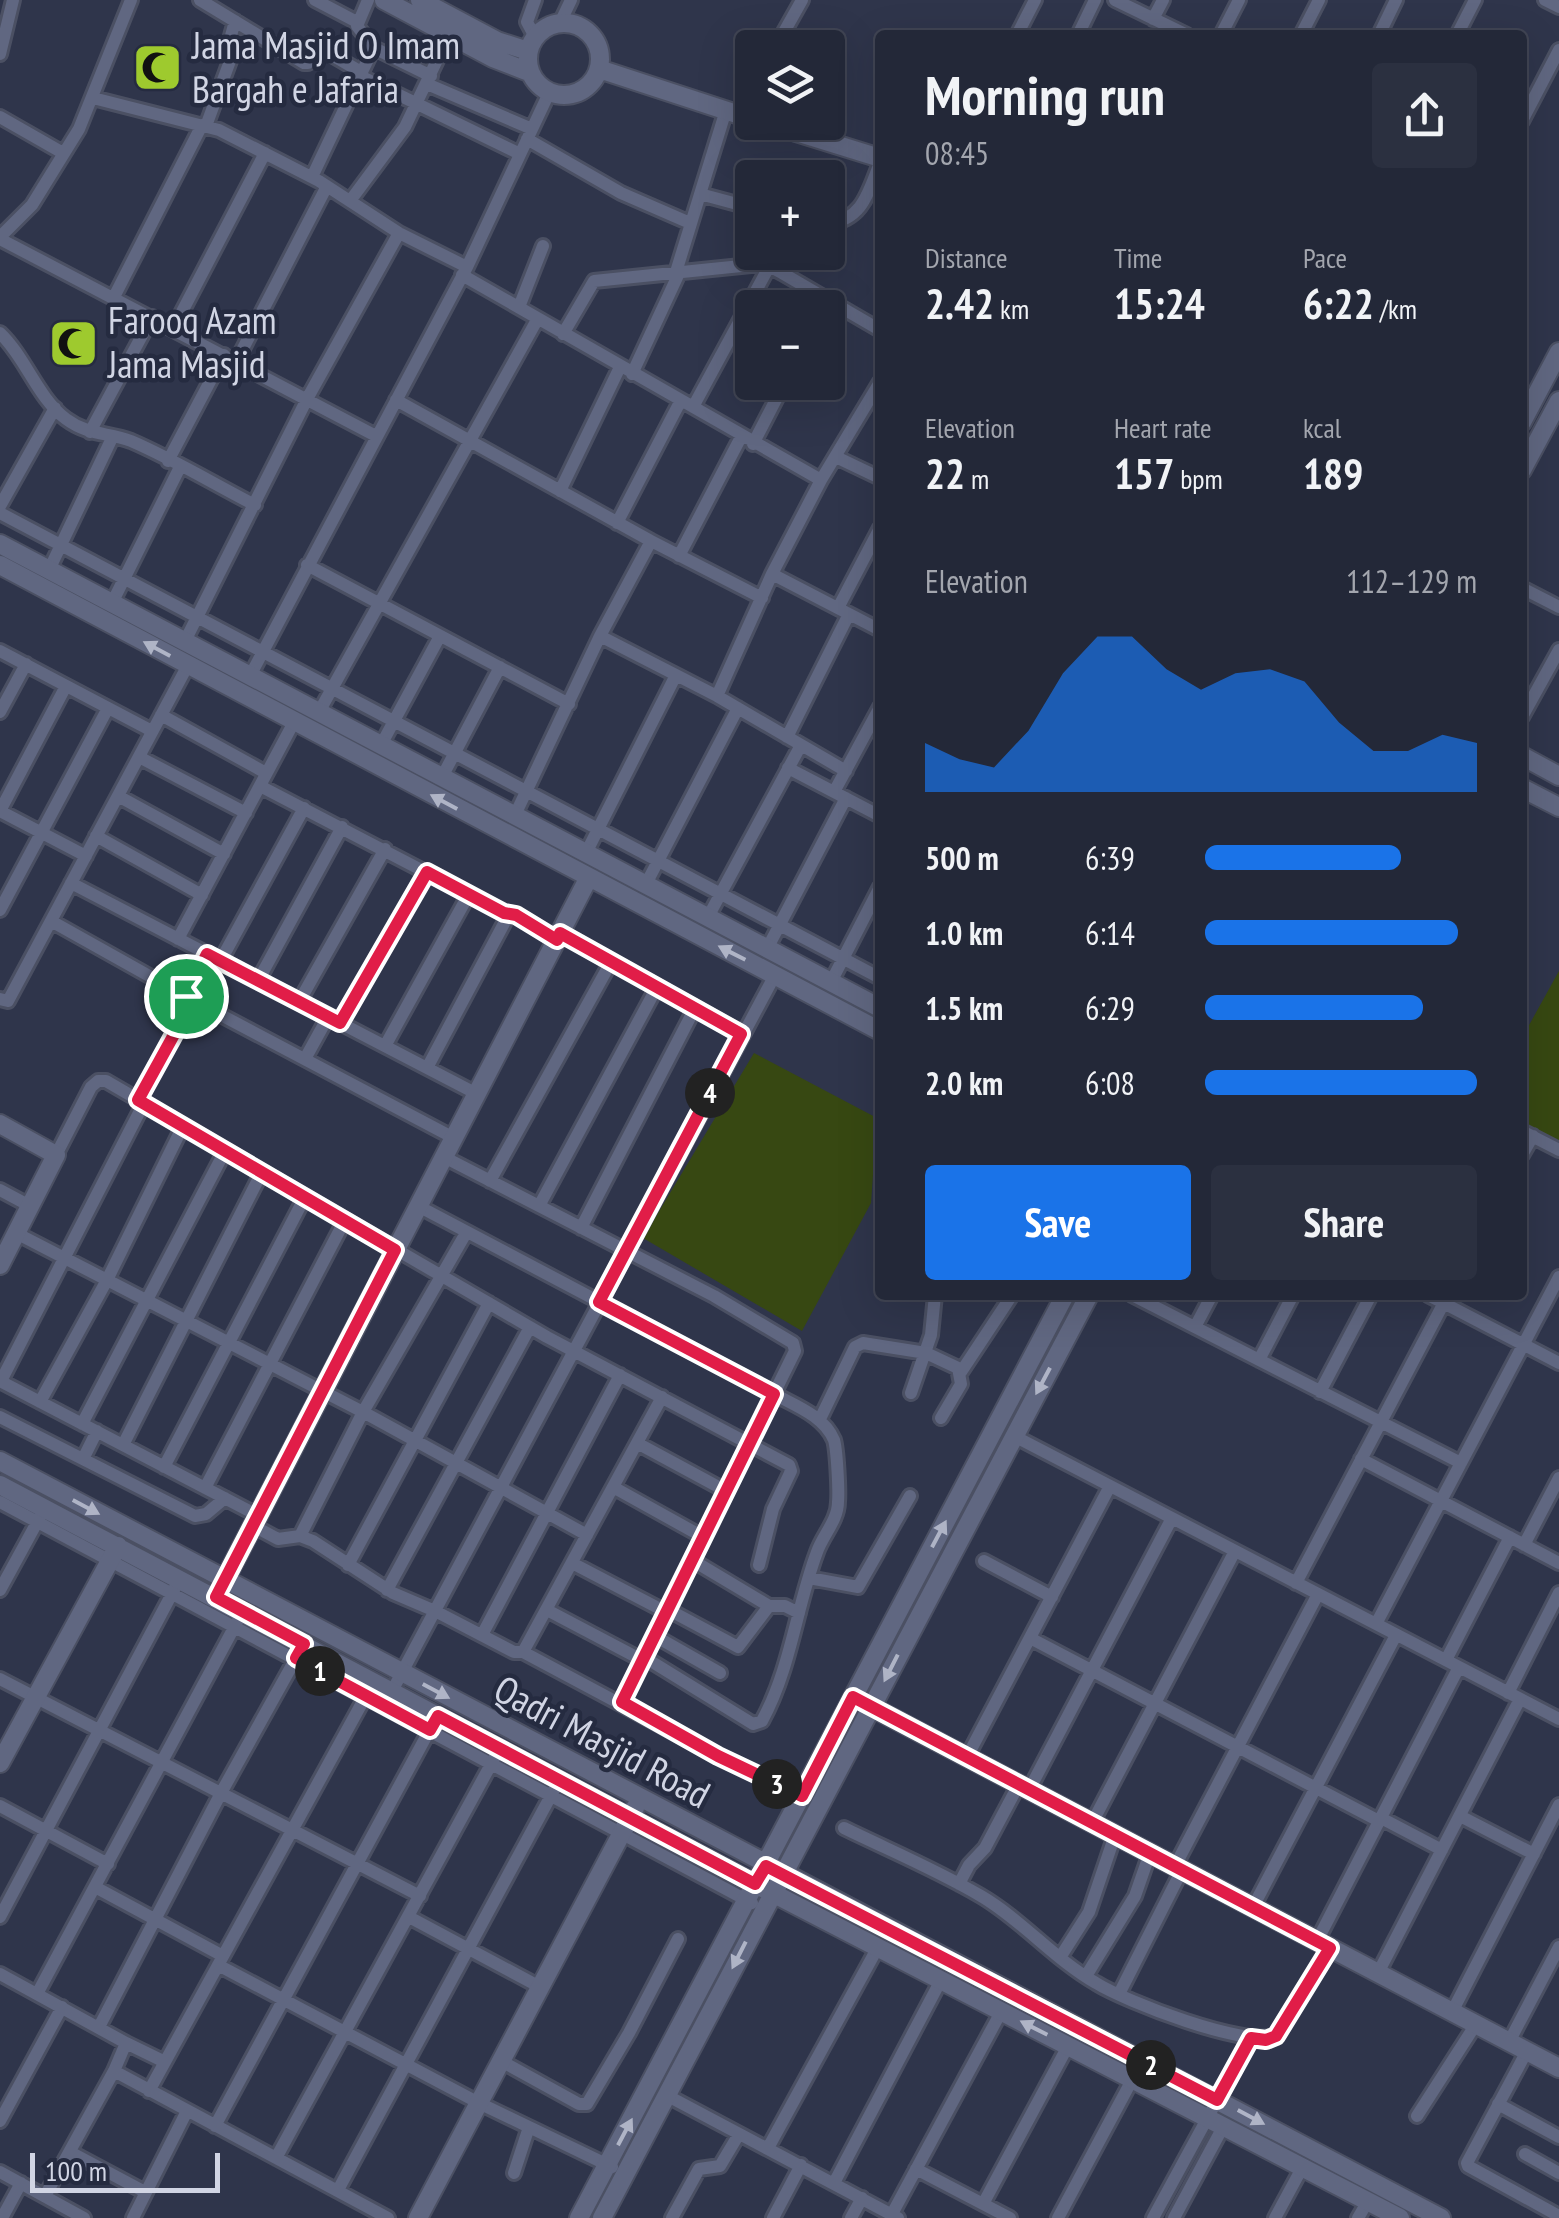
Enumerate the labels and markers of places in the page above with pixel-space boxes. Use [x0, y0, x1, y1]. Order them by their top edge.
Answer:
place label: Jama Masjid O Imam Bargah e Jafaria [191, 20, 460, 113]
mosque icon: Jama Masjid O Imam Bargah e Jafaria [131, 42, 183, 94]
place label: Farooq Azam Jama Masjid [107, 295, 277, 388]
mosque icon: Farooq Azam Jama Masjid [47, 317, 99, 369]
pin [144, 954, 229, 1039]
pin: 4 [685, 1068, 735, 1118]
pin: 1 [295, 1646, 345, 1696]
pin: 3 [752, 1759, 802, 1809]
pin: 2 [1126, 2040, 1176, 2090]

